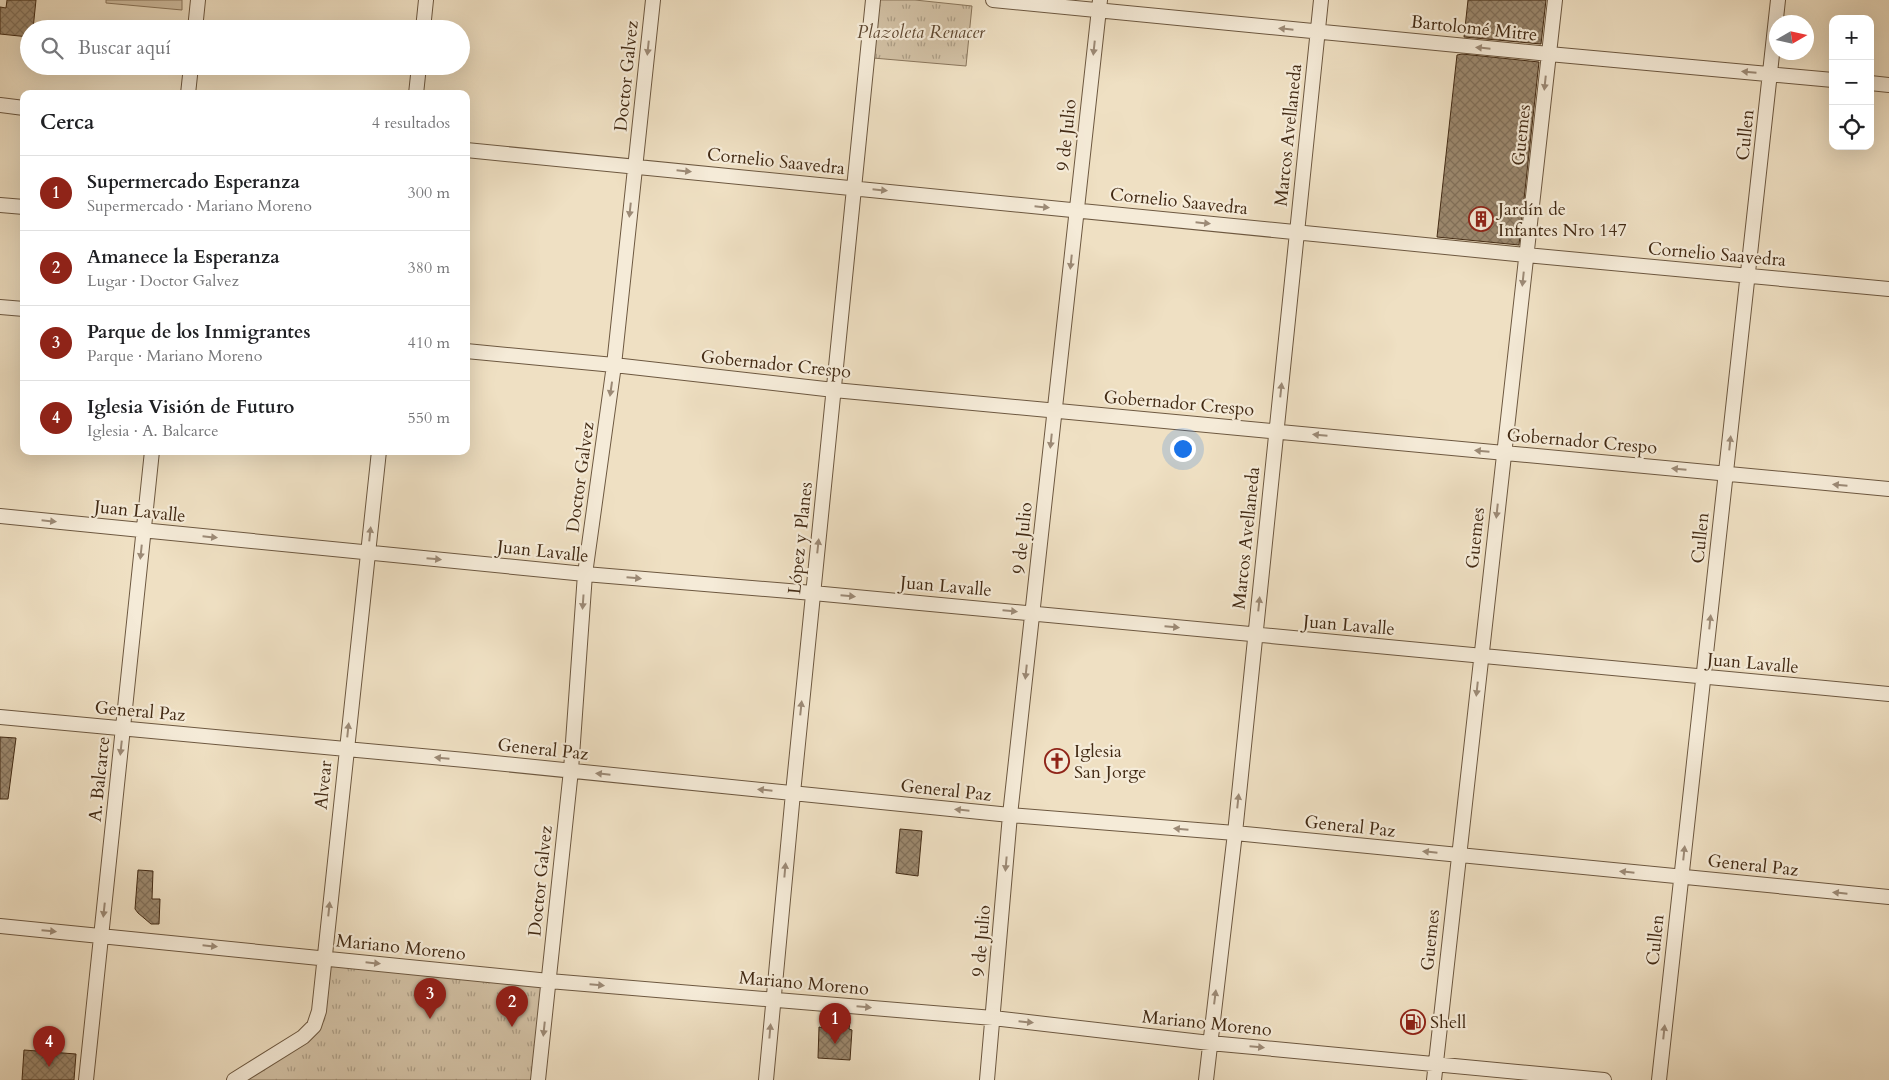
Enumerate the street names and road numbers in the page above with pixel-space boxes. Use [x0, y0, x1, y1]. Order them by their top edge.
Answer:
street label: Bartolomé Mitre [1409, 9, 1538, 48]
street label: Doctor Galvez [608, 19, 645, 133]
street label: Marcos Avellaneda [1269, 62, 1308, 207]
street label: 9 de Julio [1050, 98, 1083, 172]
street label: Guemes [1506, 103, 1537, 167]
street label: Cullen [1730, 108, 1761, 162]
street label: Cornelio Saavedra [706, 142, 846, 181]
street label: Cornelio Saavedra [1109, 182, 1249, 221]
street label: Cornelio Saavedra [1647, 236, 1787, 273]
street label: Gobernador Crespo [700, 344, 853, 385]
street label: Gobernador Crespo [1103, 384, 1255, 423]
street label: Doctor Galvez [560, 420, 601, 534]
street label: Gobernador Crespo [1506, 422, 1658, 461]
street label: Marcos Avellaneda [1227, 465, 1266, 610]
street label: López y Planes [782, 481, 819, 596]
street label: Juan Lavalle [90, 494, 187, 529]
street label: 9 de Julio [1006, 501, 1039, 575]
street label: Guemes [1460, 506, 1491, 570]
street label: Cullen [1685, 511, 1716, 565]
street label: Juan Lavalle [493, 534, 590, 569]
street label: Juan Lavalle [896, 570, 993, 603]
street label: Juan Lavalle [1299, 609, 1396, 642]
street label: Juan Lavalle [1703, 647, 1800, 680]
street label: General Paz [94, 695, 186, 728]
street label: General Paz [496, 732, 590, 767]
street label: A. Balcarce [83, 735, 116, 823]
street label: Alvear [309, 759, 339, 811]
street label: General Paz [899, 773, 993, 808]
street label: General Paz [1303, 809, 1397, 844]
street label: Doctor Galvez [522, 824, 559, 938]
street label: General Paz [1706, 848, 1800, 883]
street label: 9 de Julio [966, 904, 997, 978]
street label: Guemes [1415, 908, 1446, 972]
street label: Cullen [1640, 913, 1671, 967]
street label: Mariano Moreno [335, 928, 467, 967]
street label: Mariano Moreno [738, 965, 870, 1002]
street label: Mariano Moreno [1141, 1004, 1273, 1043]

